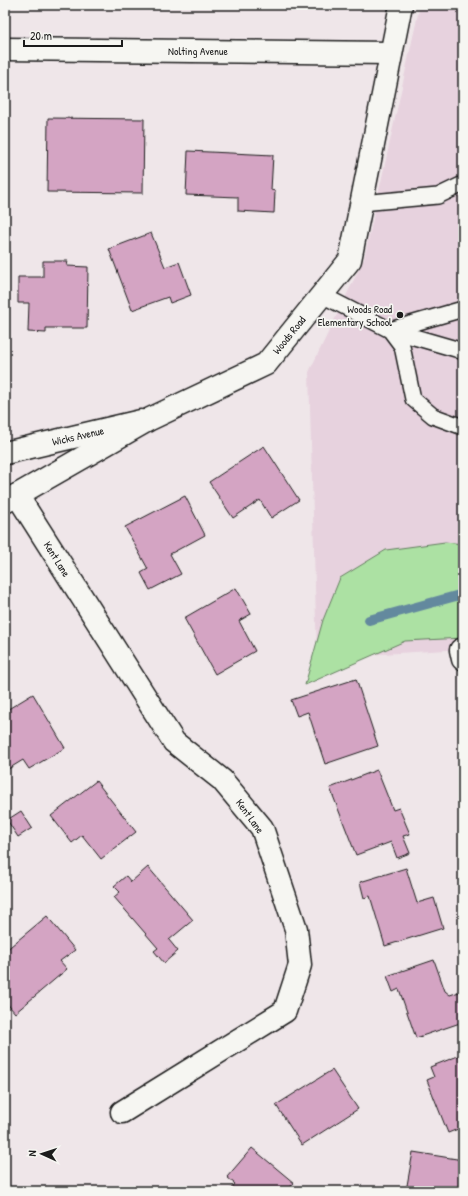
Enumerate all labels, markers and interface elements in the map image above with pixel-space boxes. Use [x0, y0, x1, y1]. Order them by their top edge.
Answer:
scale bar [24, 22, 122, 48]
text: 20 m [30, 27, 52, 44]
street label: Nolting Avenue [168, 44, 228, 58]
place label: Woods Road Elementary School [318, 302, 393, 329]
marker: Woods Road Elementary School [395, 310, 405, 320]
street label: Woods Road [269, 313, 309, 357]
street label: Wicks Avenue [51, 423, 106, 449]
street label: Kent Lane [41, 539, 74, 580]
street label: Kent Lane [233, 796, 268, 836]
north arrow [22, 1134, 62, 1174]
text: N [25, 1150, 39, 1157]

